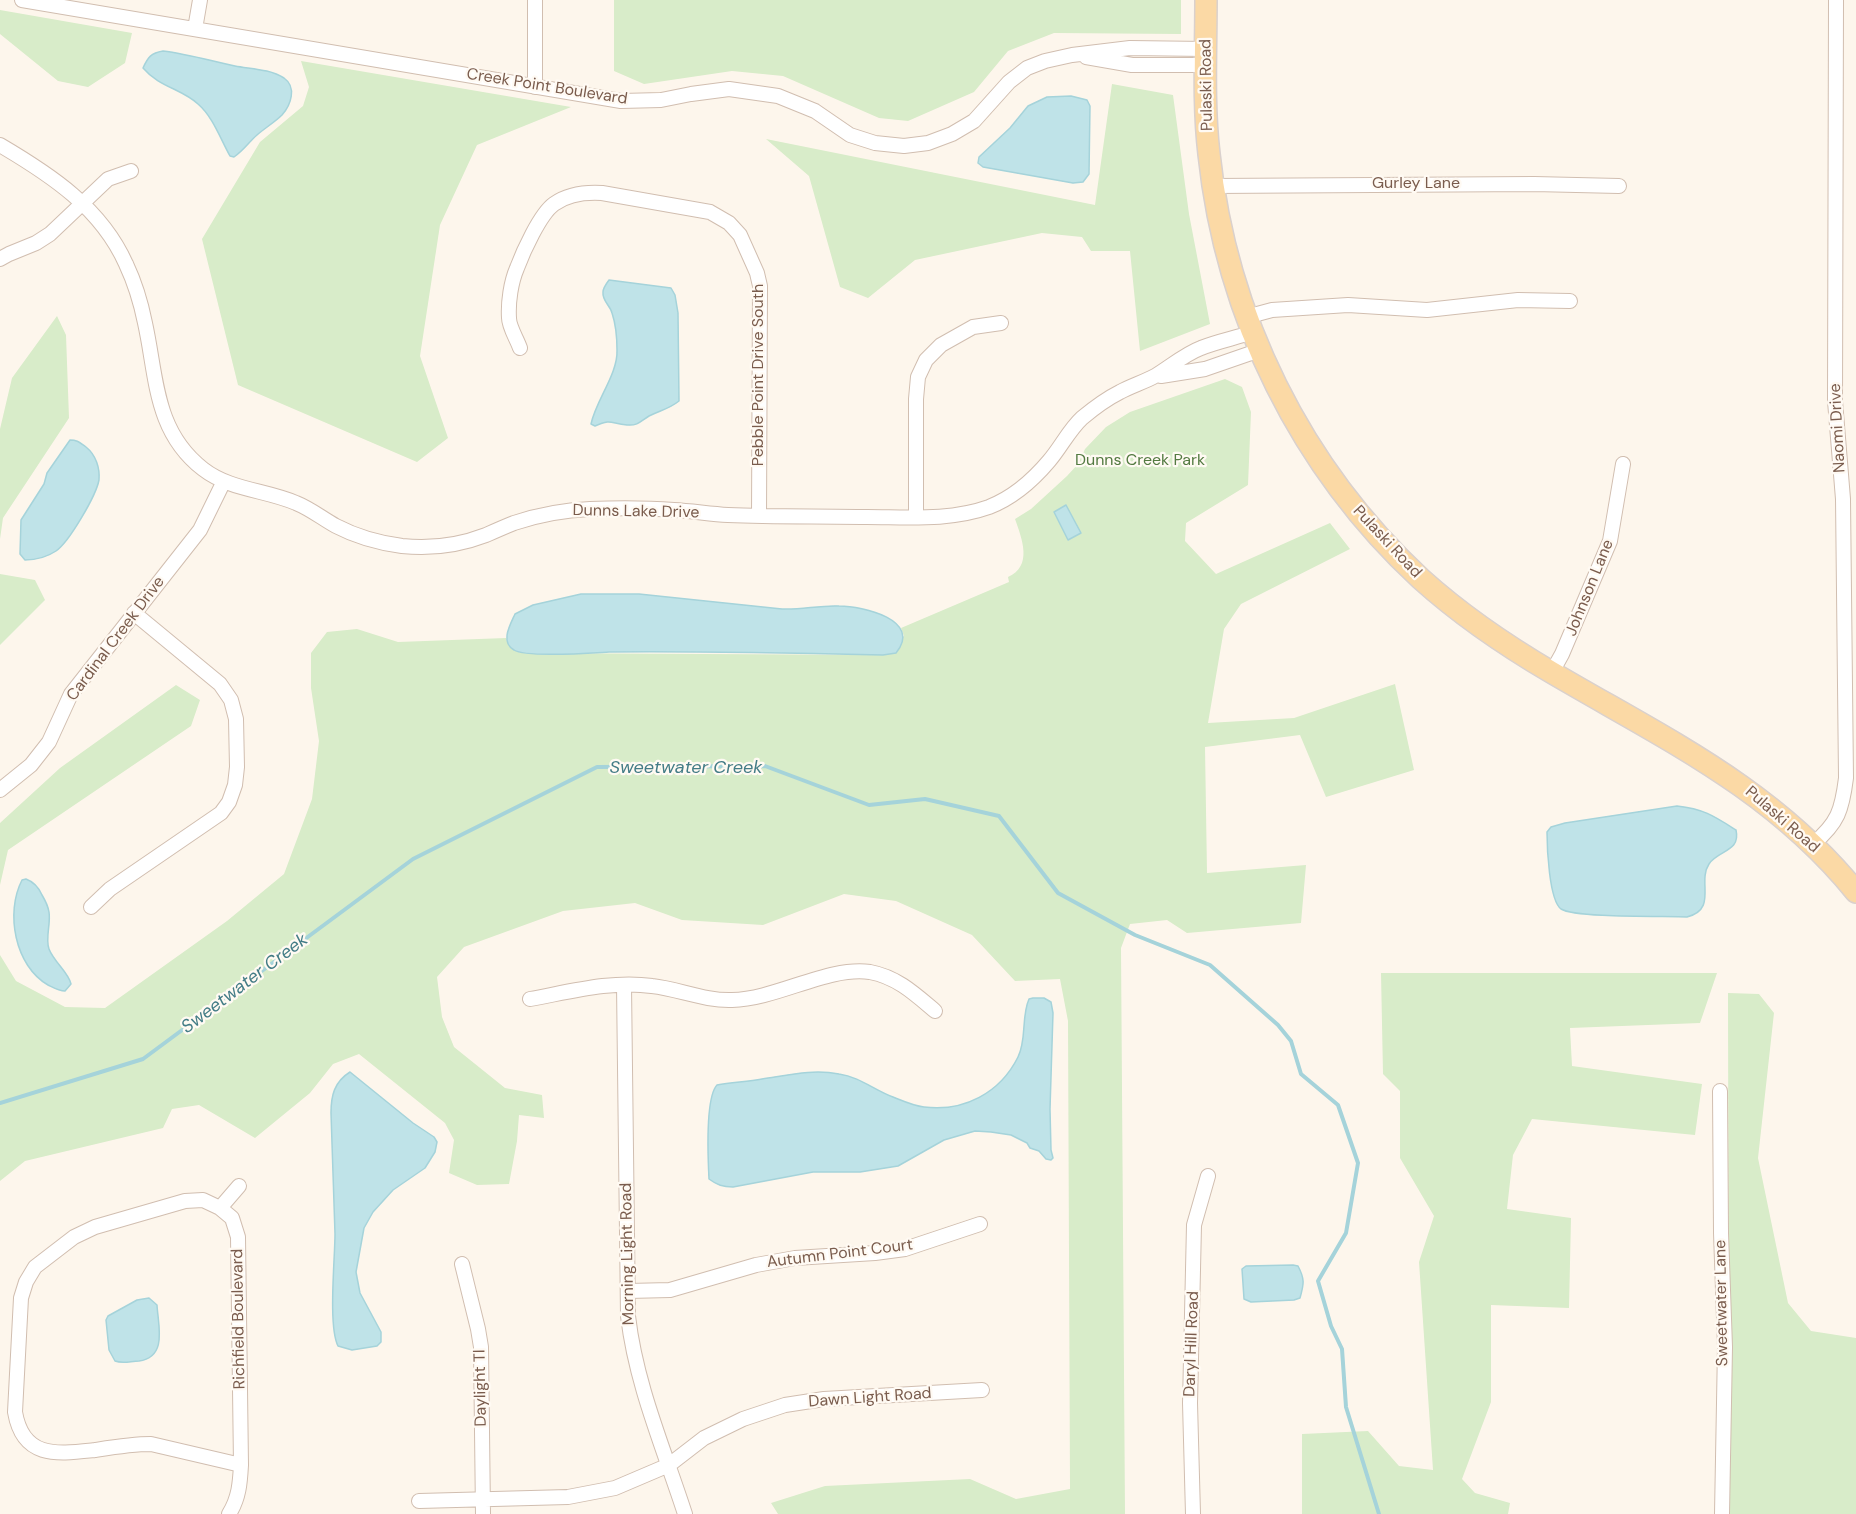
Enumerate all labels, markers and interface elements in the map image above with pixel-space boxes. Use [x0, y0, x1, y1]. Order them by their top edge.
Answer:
street label: Pulaski Road [1197, 39, 1217, 131]
street label: Creek Point Boulevard [465, 65, 629, 109]
street label: Gurley Lane [1372, 174, 1460, 194]
street label: Pebble Point Drive South [749, 284, 769, 466]
street label: Naomi Drive [1826, 383, 1850, 473]
park label: Dunns Creek Park [1075, 451, 1205, 471]
street label: Dunns Lake Drive [572, 501, 700, 523]
street label: Pulaski Road [1349, 502, 1425, 582]
street label: Johnson Lane [1562, 537, 1618, 639]
street label: Cardinal Creek Drive [63, 573, 169, 705]
water label: Sweetwater Creek [610, 757, 762, 779]
street label: Pulaski Road [1741, 783, 1823, 857]
water label: Sweetwater Creek [177, 929, 313, 1039]
street label: Morning Light Road [617, 1183, 639, 1325]
street label: Autumn Point Court [766, 1236, 914, 1272]
street label: Sweetwater Lane [1711, 1240, 1733, 1366]
street label: Richfield Boulevard [228, 1249, 250, 1389]
street label: Daryl Hill Road [1181, 1291, 1203, 1397]
street label: Daylight Tl [471, 1349, 491, 1427]
street label: Dawn Light Road [808, 1384, 932, 1412]

